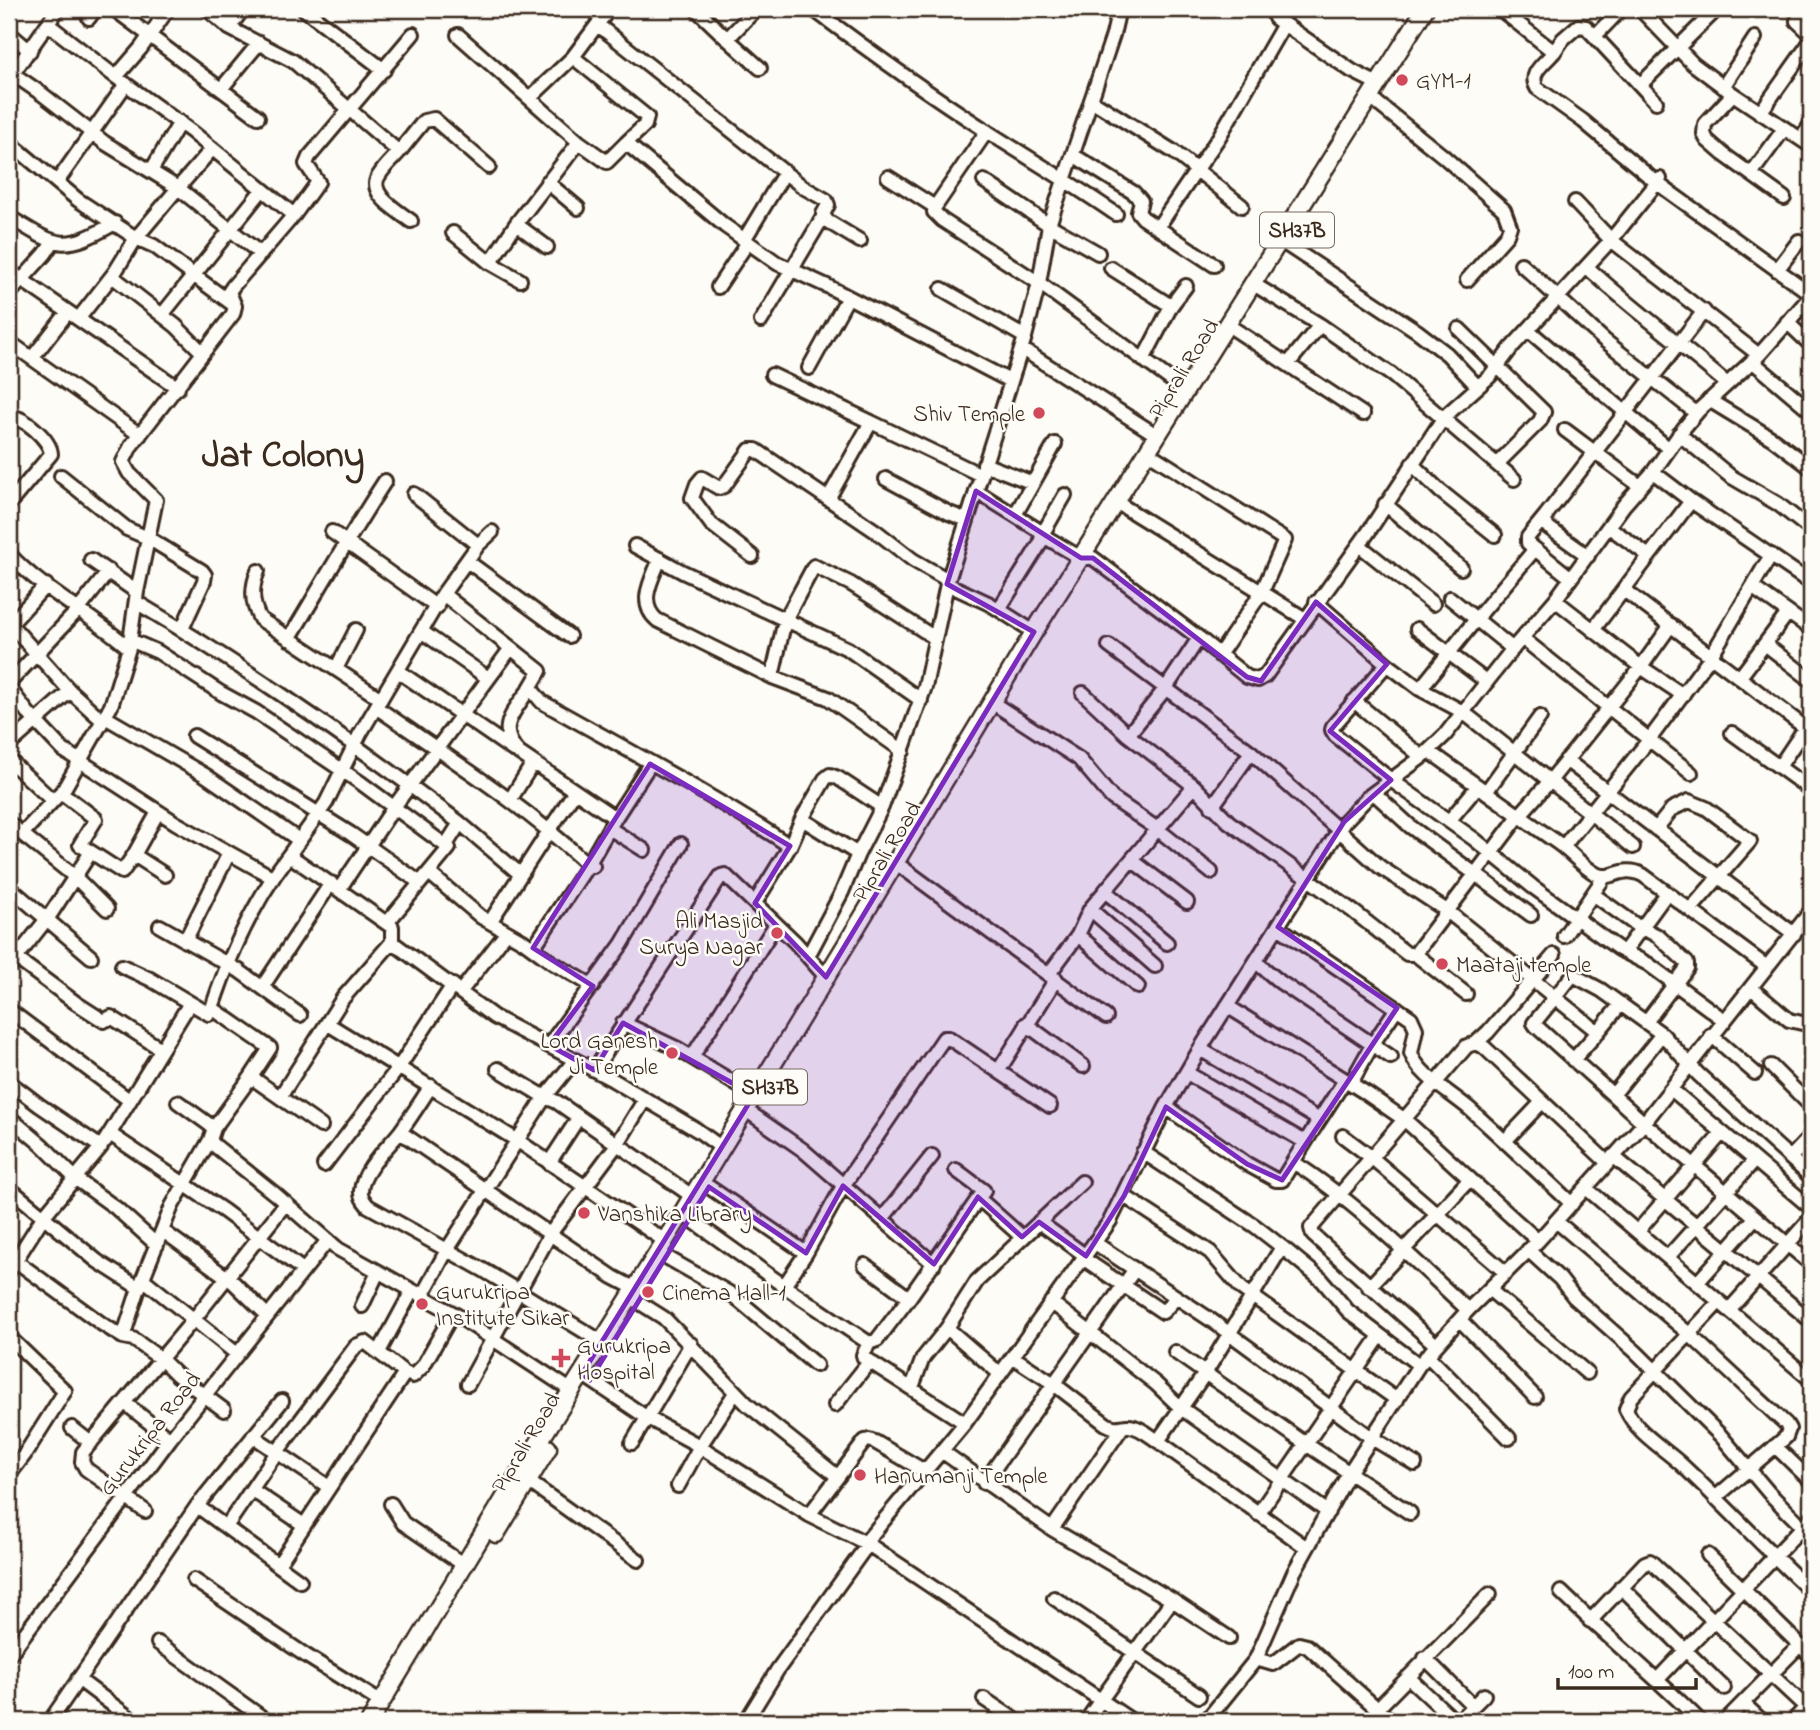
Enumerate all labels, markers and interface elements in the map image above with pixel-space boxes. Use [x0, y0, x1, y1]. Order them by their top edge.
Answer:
place label: GYM-1 [1416, 66, 1471, 99]
marker: GYM-1 [1394, 72, 1410, 88]
road number: SH37B [1260, 212, 1334, 247]
street label: Piprali Road [1141, 313, 1229, 426]
place label: Shiv Temple [913, 399, 1026, 432]
marker: Shiv Temple [1031, 405, 1047, 421]
district label: Jat Colony [202, 430, 364, 484]
street label: Piprali Road [845, 796, 931, 909]
place label: Ali Masjid Surya Nagar [639, 906, 764, 967]
marker: Ali Masjid Surya Nagar [769, 925, 785, 941]
place label: Maataji temple [1456, 950, 1592, 983]
marker: Maataji temple [1434, 956, 1450, 972]
place label: Lord Ganesh Ji Temple [541, 1026, 659, 1085]
marker: Lord Ganesh Ji Temple [664, 1045, 680, 1061]
road number: SH37B [733, 1070, 807, 1104]
place label: Vanshika Library [597, 1199, 752, 1234]
marker: Vanshika Library [576, 1205, 592, 1221]
place label: Gurukripa Institute Sikar [436, 1277, 570, 1336]
place label: Cinema Hall-1 [662, 1278, 786, 1311]
marker: Cinema Hall-1 [640, 1284, 656, 1300]
marker: Gurukripa Institute Sikar [414, 1296, 430, 1312]
place label: Gurukripa Hospital [577, 1331, 671, 1390]
marker: Gurukripa Hospital [551, 1348, 571, 1368]
street label: Gurukripa Road [92, 1365, 210, 1504]
street label: Piprali Road [484, 1387, 570, 1500]
place label: Hanumanji Temple [874, 1461, 1048, 1494]
marker: Hanumanji Temple [852, 1467, 868, 1483]
scale bar [1558, 1646, 1696, 1690]
text: 100 m [1568, 1658, 1614, 1688]

